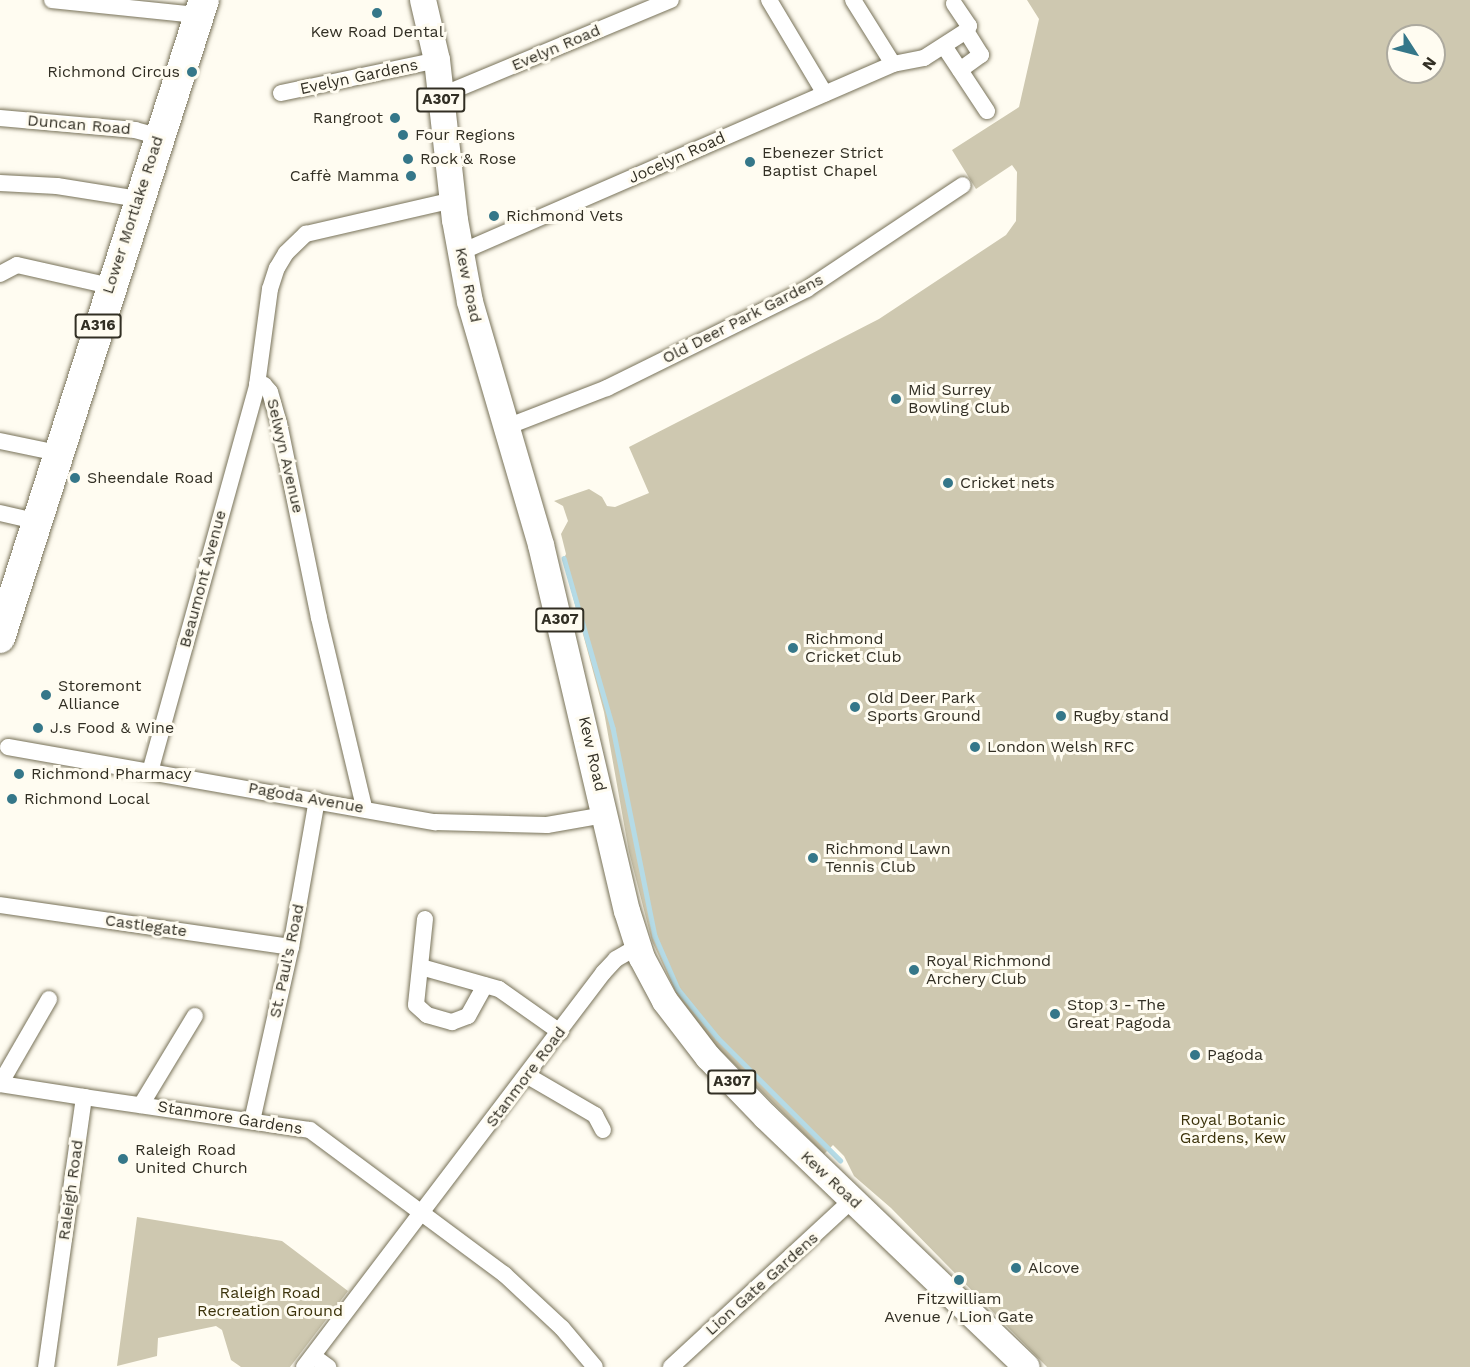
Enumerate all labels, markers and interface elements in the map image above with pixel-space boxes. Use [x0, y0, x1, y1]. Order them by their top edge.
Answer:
marker: Kew Road Dental [370, 6, 384, 20]
street label: Evelyn Road [509, 21, 603, 75]
place label: Kew Road Dental [310, 22, 444, 42]
north arrow [1386, 24, 1446, 84]
text: N [1418, 53, 1441, 74]
street label: Evelyn Gardens [298, 55, 420, 99]
place label: Richmond Circus [47, 62, 180, 82]
marker: Richmond Circus [185, 65, 199, 79]
road number: A307 [416, 88, 466, 112]
place label: Rangroot [313, 108, 383, 128]
street label: Duncan Road [26, 111, 132, 139]
marker: Rangroot [388, 111, 402, 125]
place label: Four Regions [415, 125, 516, 145]
marker: Four Regions [396, 128, 410, 142]
street label: Jocelyn Road [626, 128, 728, 188]
street label: Lower Mortlake Road [98, 133, 168, 297]
place label: Ebenezer Strict Baptist Chapel [762, 143, 884, 181]
place label: Rock & Rose [420, 149, 517, 169]
marker: Rock & Rose [401, 152, 415, 166]
marker: Ebenezer Strict Baptist Chapel [743, 155, 757, 169]
place label: Caffè Mamma [290, 166, 399, 186]
marker: Caffè Mamma [404, 169, 418, 183]
place label: Richmond Vets [506, 206, 624, 226]
marker: Richmond Vets [487, 209, 501, 223]
street label: Kew Road [451, 245, 485, 325]
street label: Old Deer Park Gardens [659, 270, 827, 368]
road number: A316 [74, 314, 122, 338]
place label: Mid Surrey Bowling Club [908, 380, 1010, 418]
marker: Mid Surrey Bowling Club [889, 392, 903, 406]
street label: Selwyn Avenue [262, 397, 308, 515]
place label: Sheendale Road [87, 468, 213, 488]
marker: Sheendale Road [68, 471, 82, 485]
place label: Cricket nets [960, 473, 1055, 493]
marker: Cricket nets [941, 476, 955, 490]
street label: Beaumont Avenue [175, 508, 231, 650]
road number: A307 [534, 608, 586, 632]
place label: Richmond Cricket Club [805, 629, 901, 667]
marker: Richmond Cricket Club [786, 641, 800, 655]
place label: Storemont Alliance [58, 676, 141, 714]
marker: Storemont Alliance [39, 688, 53, 702]
place label: Old Deer Park Sports Ground [867, 688, 981, 726]
marker: Old Deer Park Sports Ground [848, 700, 862, 714]
place label: Rugby stand [1073, 706, 1169, 726]
marker: Rugby stand [1054, 709, 1068, 723]
street label: Kew Road [574, 714, 610, 794]
place label: J.s Food & Wine [50, 718, 175, 738]
marker: J.s Food & Wine [31, 721, 45, 735]
place label: London Welsh RFC [987, 737, 1135, 757]
marker: London Welsh RFC [968, 740, 982, 754]
place label: Richmond Pharmacy [31, 764, 191, 784]
marker: Richmond Pharmacy [12, 767, 26, 781]
street label: Pagoda Avenue [246, 778, 366, 818]
place label: Richmond Local [24, 789, 150, 809]
marker: Richmond Local [5, 792, 19, 806]
place label: Richmond Lawn Tennis Club [825, 839, 951, 877]
marker: Richmond Lawn Tennis Club [806, 851, 820, 865]
street label: St. Paul’s Road [266, 902, 308, 1020]
street label: Castlegate [104, 911, 188, 941]
place label: Royal Richmond Archery Club [926, 951, 1052, 989]
marker: Royal Richmond Archery Club [907, 963, 921, 977]
place label: Stop 3 - The Great Pagoda [1067, 995, 1171, 1033]
marker: Stop 3 - The Great Pagoda [1048, 1007, 1062, 1021]
street label: Stanmore Road [482, 1023, 570, 1131]
place label: Pagoda [1207, 1045, 1263, 1065]
marker: Pagoda [1188, 1048, 1202, 1062]
road number: A307 [706, 1070, 758, 1094]
street label: Stanmore Gardens [156, 1097, 304, 1139]
park label: Royal Botanic Gardens, Kew [1180, 1110, 1286, 1148]
street label: Raleigh Road [54, 1139, 88, 1241]
place label: Raleigh Road United Church [135, 1140, 248, 1178]
street label: Kew Road [796, 1147, 866, 1213]
marker: Raleigh Road United Church [116, 1152, 130, 1166]
street label: Lion Gate Gardens [702, 1228, 822, 1340]
place label: Alcove [1028, 1258, 1080, 1278]
marker: Alcove [1009, 1261, 1023, 1275]
marker: Fitzwilliam Avenue / Lion Gate [952, 1273, 966, 1287]
park label: Raleigh Road Recreation Ground [197, 1283, 343, 1321]
place label: Fitzwilliam Avenue / Lion Gate [884, 1289, 1034, 1327]

